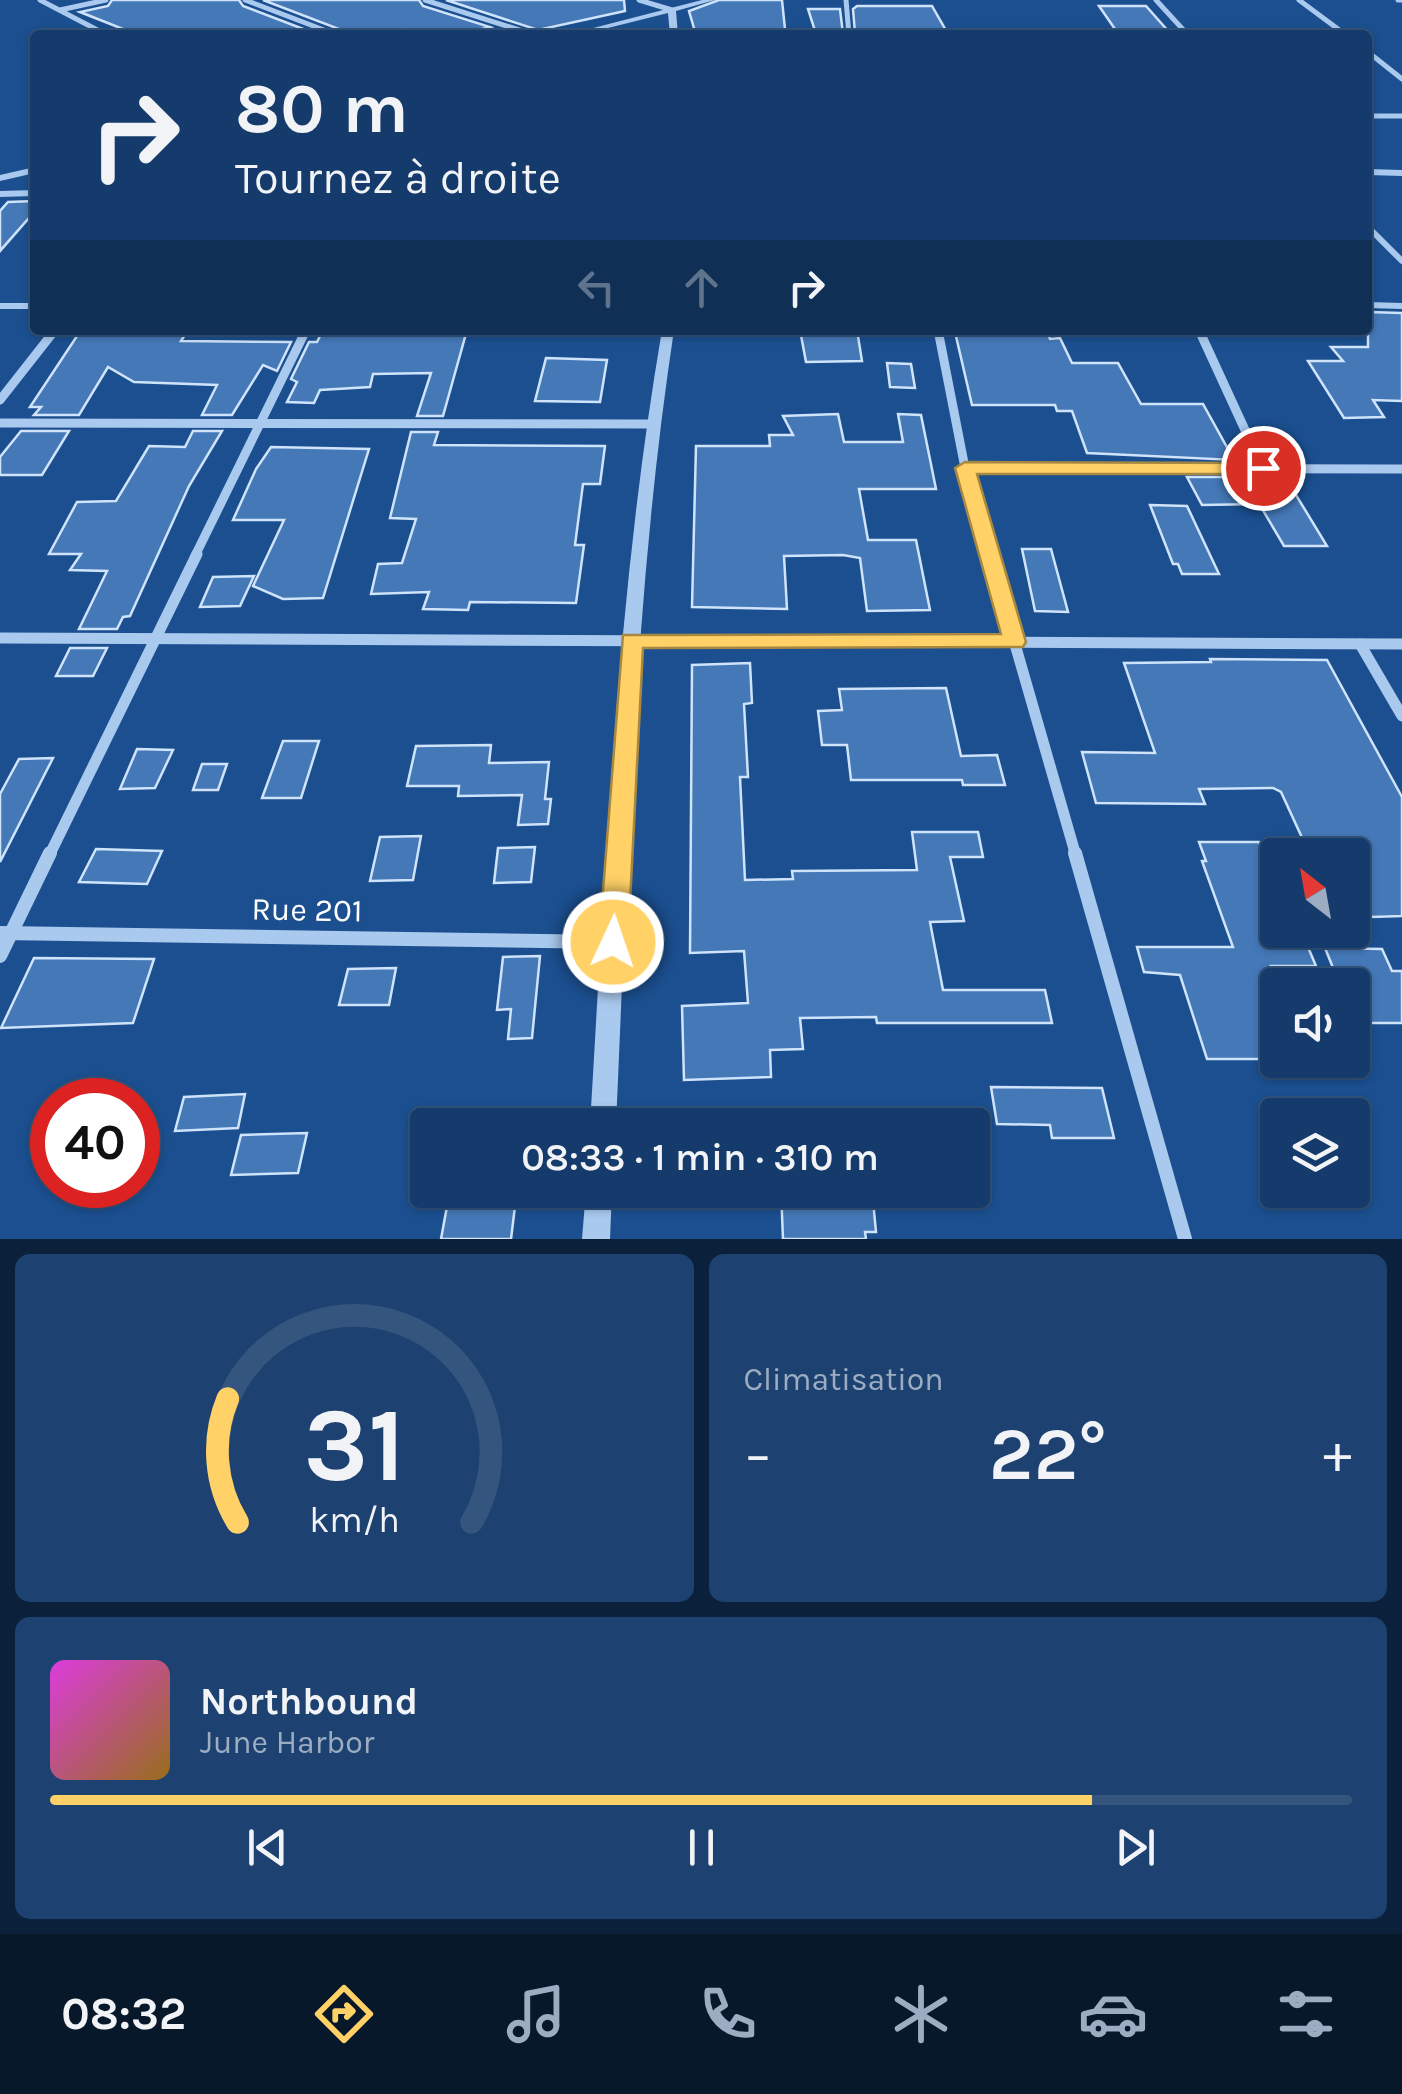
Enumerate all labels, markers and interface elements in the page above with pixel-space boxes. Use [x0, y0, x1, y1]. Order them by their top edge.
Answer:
text: 80 m [235, 68, 409, 150]
icon: right [70, 70, 200, 200]
text: Tournez à droite [235, 152, 561, 204]
icon: left [569, 260, 624, 315]
icon: ahead [674, 260, 729, 315]
icon: right [779, 260, 834, 315]
pin [1221, 426, 1306, 511]
icon: arrive [1236, 441, 1291, 496]
north arrow [1260, 838, 1370, 948]
map controls [1260, 838, 1370, 1208]
position arrow [561, 890, 665, 994]
street label: Rue 201 [251, 891, 363, 929]
button: sound [1260, 968, 1370, 1078]
speed limit sign: 40 [30, 1078, 160, 1208]
button: layers [1260, 1098, 1370, 1208]
text: 08:33 · 1 min · 310 m [521, 1135, 879, 1180]
text: Climatisation [744, 1361, 944, 1398]
text: 31 [303, 1385, 405, 1506]
text: 22° [989, 1410, 1107, 1498]
text: − [744, 1422, 772, 1486]
text: + [1323, 1422, 1352, 1486]
text: km/h [309, 1499, 400, 1541]
text: Northbound [200, 1679, 418, 1724]
text: June Harbor [200, 1724, 374, 1761]
icon: previous [240, 1820, 295, 1875]
icon: pause [674, 1820, 729, 1875]
icon: next [1108, 1820, 1163, 1875]
icon: directions [309, 1979, 379, 2049]
icon: music [501, 1979, 571, 2049]
icon: phone [693, 1979, 763, 2049]
icon: climate [886, 1979, 956, 2049]
icon: car [1078, 1979, 1148, 2049]
icon: filters [1271, 1979, 1341, 2049]
text: 08:32 [61, 1988, 186, 2040]

